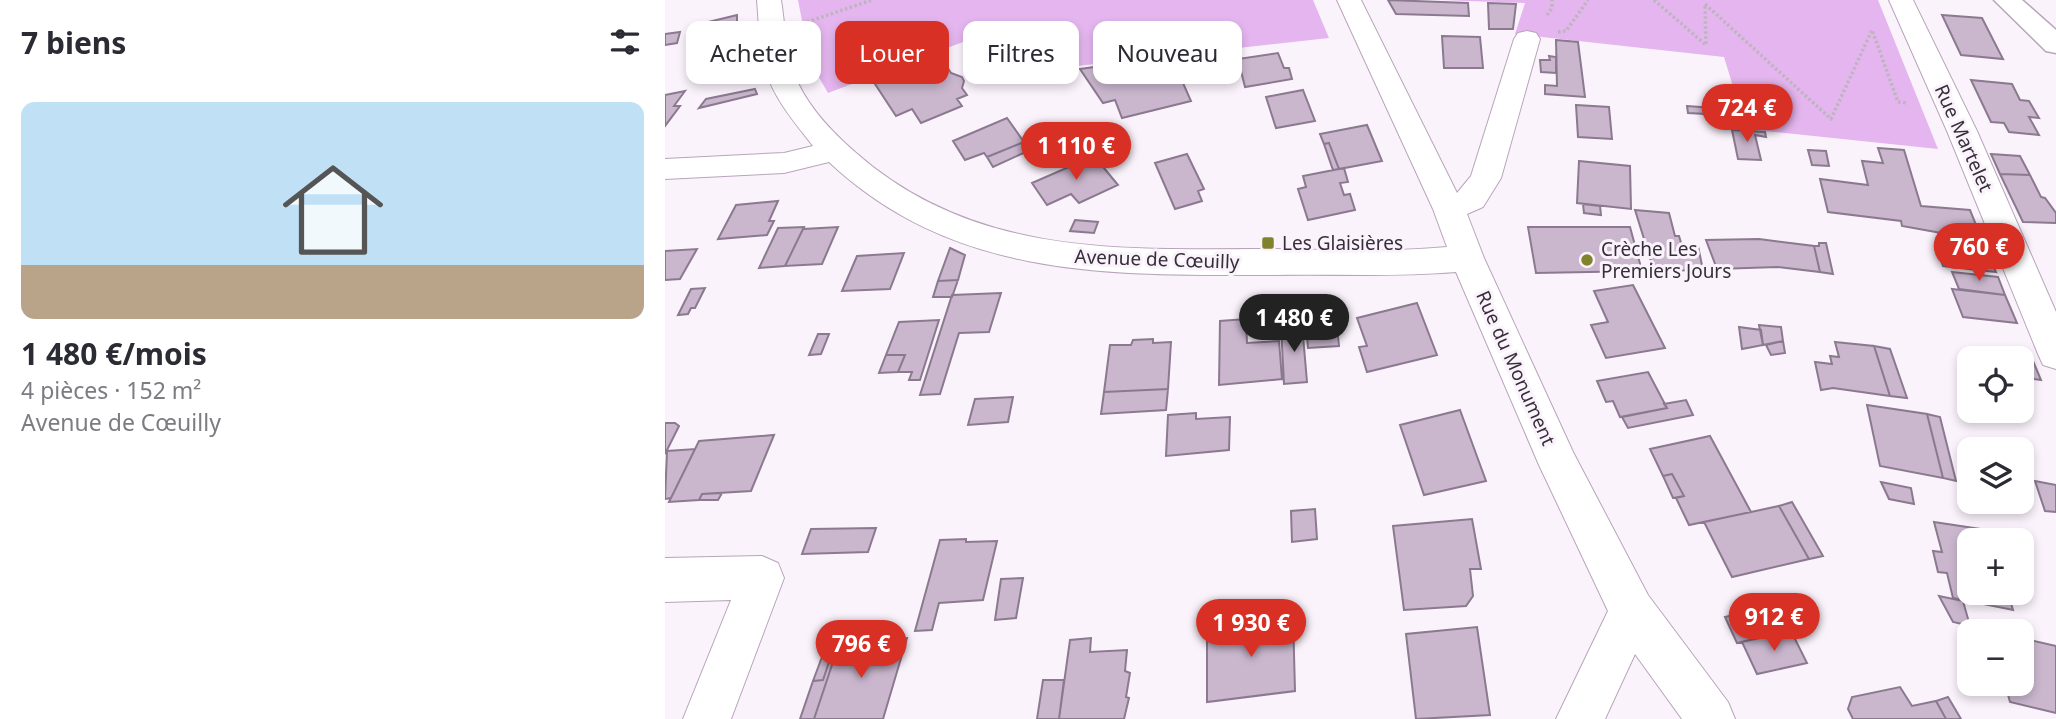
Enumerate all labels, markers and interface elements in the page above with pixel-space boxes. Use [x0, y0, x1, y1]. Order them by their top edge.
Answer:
chip: Acheter [686, 21, 821, 84]
chip: Louer [835, 21, 949, 84]
chip: Filtres [963, 21, 1079, 84]
chip: Nouveau [1093, 21, 1242, 84]
text: 7 biens [21, 22, 126, 63]
icon: filters [606, 23, 644, 61]
street label: Rue Martelet [1929, 80, 1999, 196]
pin: 724 € [1698, 85, 1796, 144]
text: 724 € [1718, 91, 1776, 123]
pin: 1 110 € [1011, 122, 1141, 182]
text: 1 110 € [1037, 129, 1115, 161]
icon: home [270, 147, 396, 273]
pin: 760 € [1930, 224, 2028, 283]
place label: Les Glaisières [1282, 230, 1403, 256]
text: 760 € [1950, 230, 2008, 262]
marker: Les Glaisières [1260, 235, 1276, 251]
place label: Crèche Les Premiers Jours [1601, 236, 1731, 284]
street label: Avenue de Cœuilly [1074, 243, 1240, 275]
marker: Crèche Les Premiers Jours [1579, 252, 1595, 268]
street label: Rue du Monument [1470, 286, 1562, 450]
pin: 1 480 € [1229, 294, 1359, 354]
text: 1 480 € [1255, 301, 1333, 333]
text: 1 480 €/mois [21, 333, 207, 374]
map controls [1957, 346, 2034, 696]
button: locate [1957, 346, 2034, 423]
text: 4 pièces · 152 m² [21, 374, 201, 406]
text: Avenue de Cœuilly [21, 406, 221, 438]
button: layers [1957, 437, 2034, 514]
button: + [1957, 528, 2034, 605]
pin: 912 € [1725, 594, 1823, 653]
pin: 1 930 € [1186, 600, 1316, 659]
text: 912 € [1745, 600, 1803, 632]
text: 1 930 € [1212, 606, 1290, 638]
button: − [1957, 619, 2034, 696]
pin: 796 € [812, 620, 910, 680]
text: 796 € [832, 627, 890, 659]

